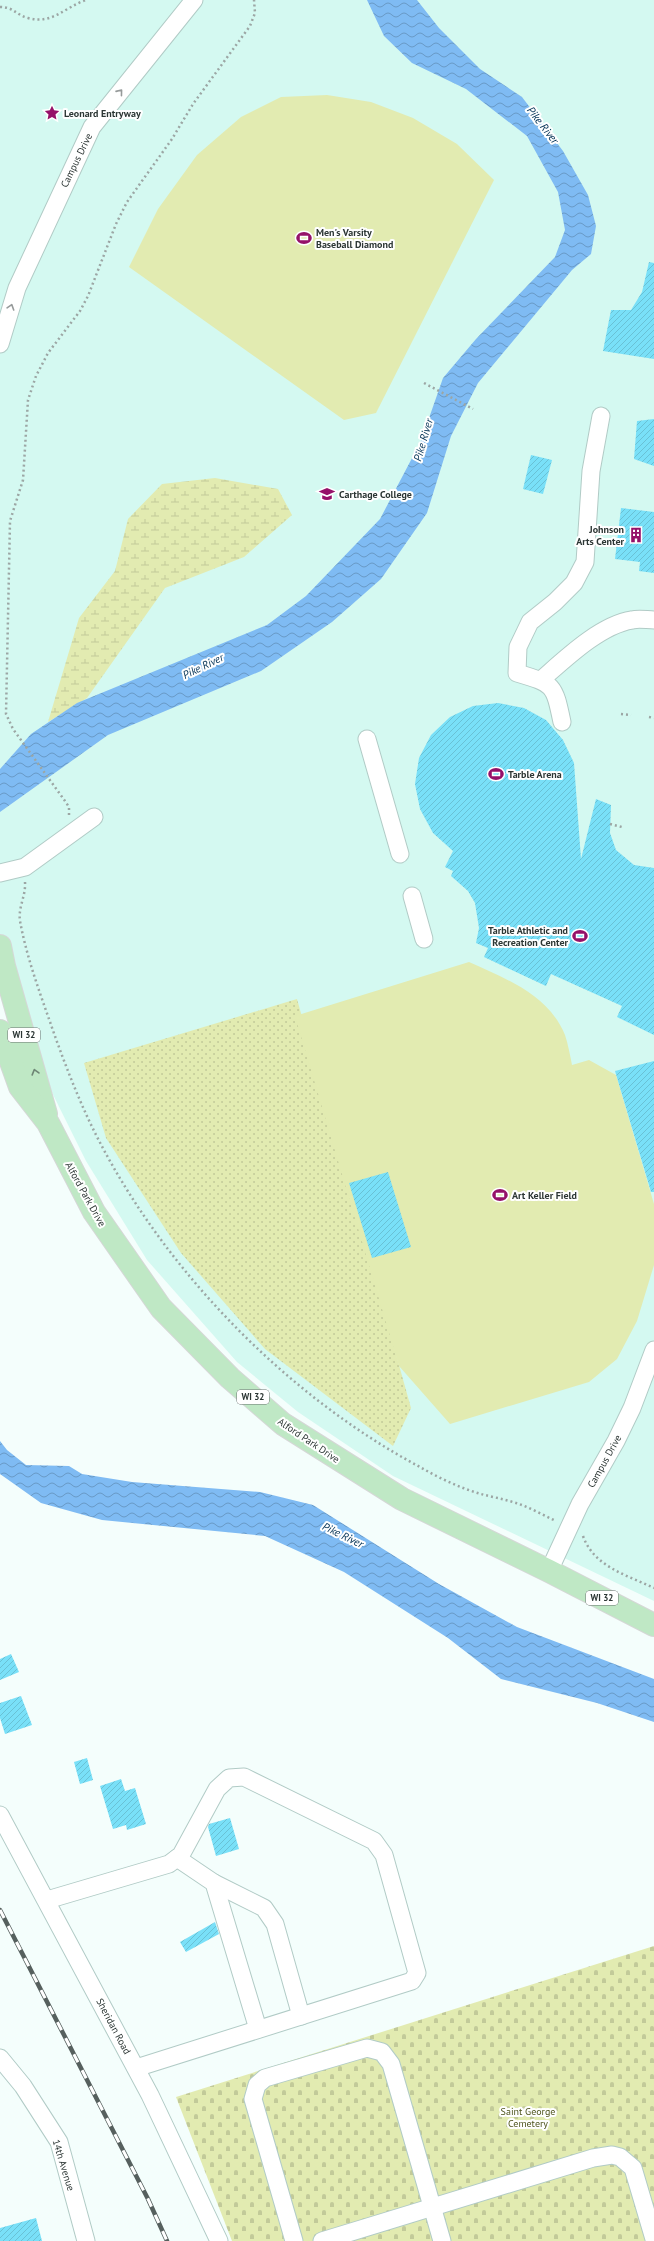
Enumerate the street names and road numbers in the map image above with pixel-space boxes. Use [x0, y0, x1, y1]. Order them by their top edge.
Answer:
street label: Campus Drive [58, 131, 95, 189]
road number: WI 32 [8, 1028, 40, 1042]
street label: Alford Park Drive [62, 1160, 109, 1229]
road number: WI 32 [237, 1390, 269, 1404]
street label: Alford Park Drive [275, 1415, 342, 1466]
street label: Campus Drive [585, 1432, 624, 1490]
road number: WI 32 [586, 1591, 618, 1605]
street label: Sheridan Road [93, 1996, 134, 2056]
street label: 14th Avenue [50, 2138, 78, 2193]

